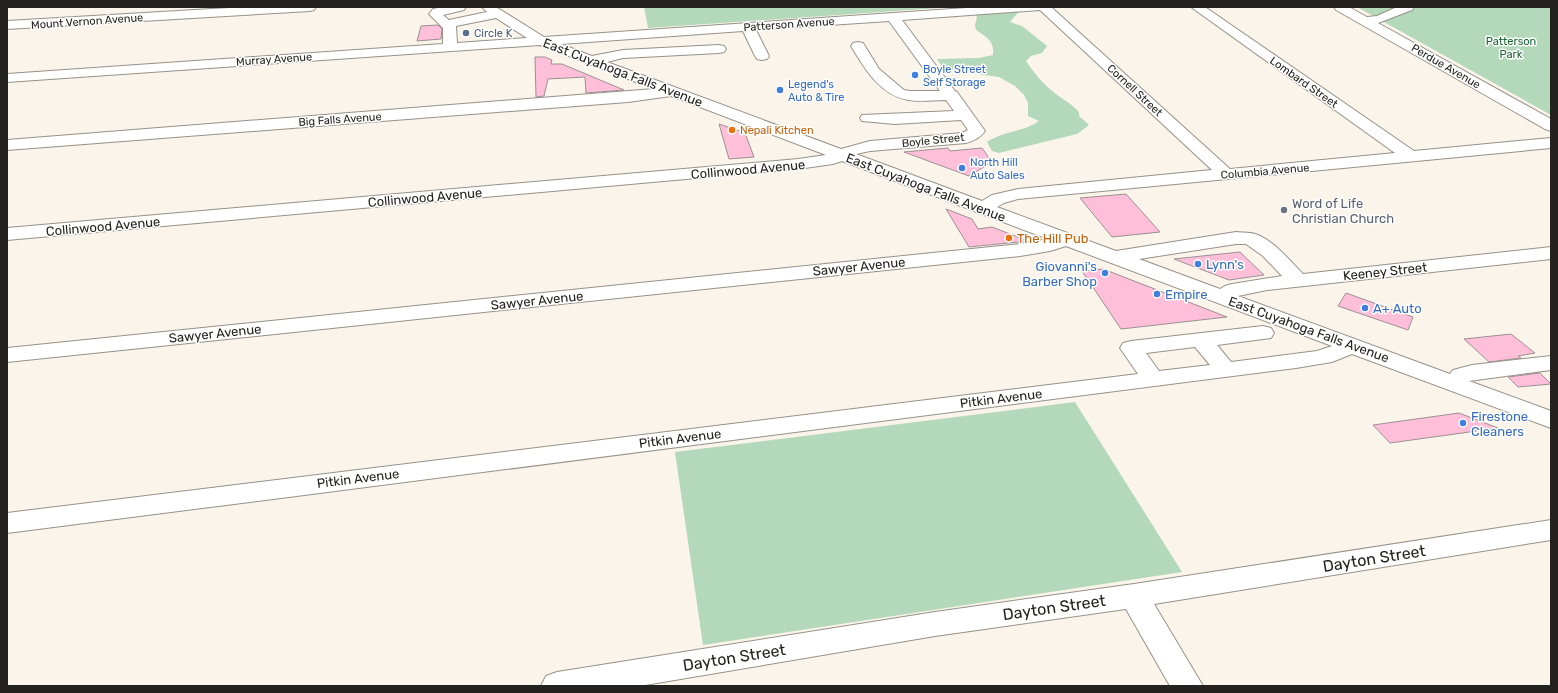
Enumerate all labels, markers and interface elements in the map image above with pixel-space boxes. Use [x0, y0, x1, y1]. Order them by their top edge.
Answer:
street label: Mount Vernon Avenue [30, 11, 144, 32]
street label: Patterson Avenue [743, 15, 835, 34]
place label: Circle K [474, 27, 513, 40]
marker: Circle K [461, 28, 471, 38]
street label: East Cuyahoga Falls Avenue [541, 35, 705, 111]
park label: Patterson Park [1486, 35, 1536, 61]
street label: Perdue Avenue [1409, 41, 1483, 91]
street label: Murray Avenue [236, 50, 313, 69]
street label: Lombard Street [1267, 54, 1341, 111]
street label: Cornell Street [1104, 62, 1165, 120]
place label: Boyle Street Self Storage [923, 63, 987, 89]
marker: Boyle Street Self Storage [910, 70, 920, 80]
place label: Legend's Auto & Tire [788, 78, 845, 104]
marker: Legend's Auto & Tire [775, 85, 785, 95]
street label: Big Falls Avenue [298, 110, 382, 129]
place label: Nepali Kitchen [740, 124, 814, 137]
marker: Nepali Kitchen [727, 125, 737, 135]
street label: Boyle Street [901, 131, 966, 150]
street label: East Cuyahoga Falls Avenue [844, 150, 1008, 226]
place label: North Hill Auto Sales [970, 156, 1025, 182]
street label: Collinwood Avenue [690, 157, 806, 182]
street label: Columbia Avenue [1220, 161, 1310, 182]
marker: North Hill Auto Sales [957, 163, 967, 173]
street label: Collinwood Avenue [367, 185, 483, 210]
place label: Word of Life Christian Church [1292, 196, 1394, 226]
marker: Word of Life Christian Church [1279, 205, 1289, 215]
street label: Collinwood Avenue [45, 214, 161, 239]
place label: The Hill Pub [1017, 231, 1089, 246]
marker: The Hill Pub [1004, 233, 1014, 243]
street label: Sawyer Avenue [812, 254, 906, 279]
place label: Lynn's [1206, 257, 1244, 272]
place label: Giovanni's Barber Shop [1022, 259, 1097, 289]
marker: Lynn's [1193, 259, 1203, 269]
street label: Keeney Street [1342, 260, 1428, 283]
marker: Giovanni's Barber Shop [1100, 268, 1110, 278]
place label: Empire [1165, 287, 1207, 302]
street label: Sawyer Avenue [490, 288, 584, 313]
marker: Empire [1152, 289, 1162, 299]
street label: East Cuyahoga Falls Avenue [1226, 293, 1391, 366]
place label: A+ Auto [1373, 301, 1422, 316]
marker: A+ Auto [1360, 303, 1370, 313]
street label: Sawyer Avenue [168, 321, 262, 346]
street label: Pitkin Avenue [959, 386, 1043, 411]
place label: Firestone Cleaners [1471, 409, 1528, 439]
marker: Firestone Cleaners [1458, 418, 1468, 428]
street label: Pitkin Avenue [638, 426, 722, 451]
street label: Pitkin Avenue [316, 466, 400, 491]
street label: Dayton Street [1321, 541, 1427, 576]
street label: Dayton Street [1001, 591, 1107, 624]
street label: Dayton Street [681, 640, 787, 675]

